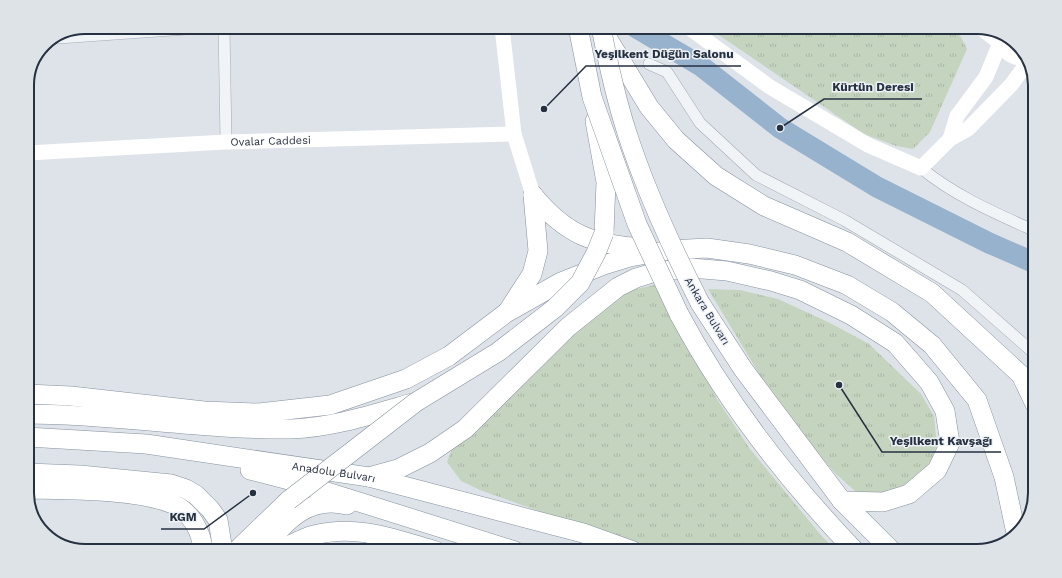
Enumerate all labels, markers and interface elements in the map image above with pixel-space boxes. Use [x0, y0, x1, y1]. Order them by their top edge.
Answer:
callout: Yeşilkent Düğün Salonu [586, 42, 741, 66]
text: Yeşilkent Düğün Salonu [594, 47, 734, 61]
callout: Kürtün Deresi [824, 75, 922, 99]
text: Kürtün Deresi [832, 80, 914, 94]
street label: Ovalar Caddesi [230, 133, 311, 148]
street label: Ankara Bulvarı [682, 275, 732, 347]
callout: Yeşilkent Kavşağı [882, 428, 1001, 452]
text: Yeşilkent Kavşağı [890, 434, 992, 448]
street label: Anadolu Bulvarı [291, 459, 377, 485]
callout: KGM [161, 505, 204, 529]
text: KGM [169, 510, 197, 524]

